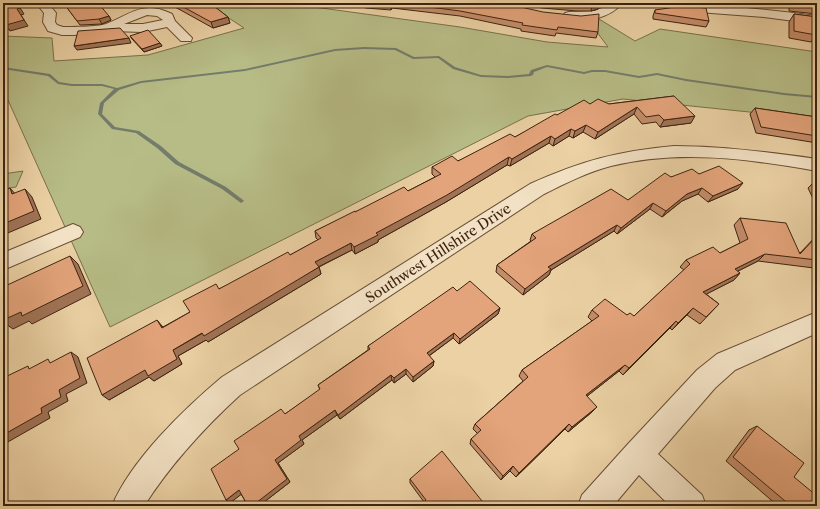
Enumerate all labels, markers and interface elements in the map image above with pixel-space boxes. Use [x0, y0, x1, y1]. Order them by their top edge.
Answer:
street label: Southwest Hillshire Drive [362, 199, 514, 307]

